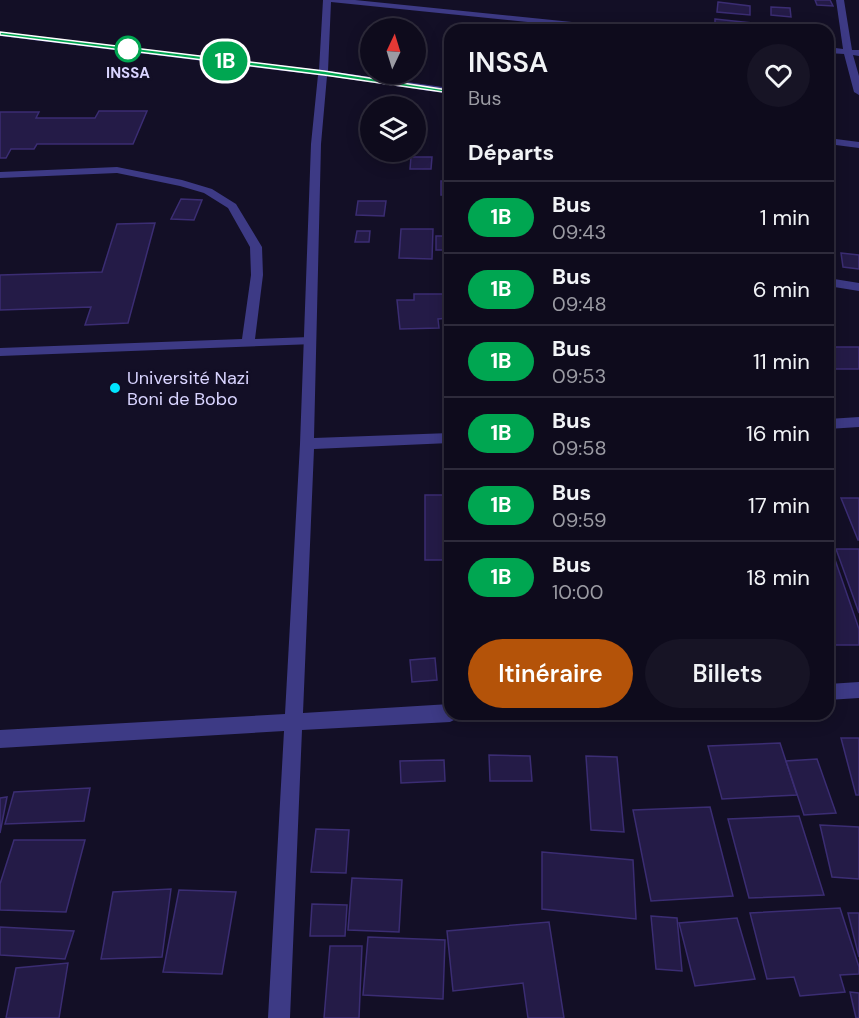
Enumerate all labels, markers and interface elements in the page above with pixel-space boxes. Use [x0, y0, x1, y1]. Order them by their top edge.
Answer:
north arrow [360, 18, 426, 84]
map controls [360, 18, 426, 162]
marker: INSSA [115, 36, 141, 62]
line badge: 1B [198, 42, 252, 80]
text: INSSA [468, 44, 548, 81]
button: heart [747, 44, 810, 107]
text: 1B [214, 47, 236, 75]
place label: INSSA [106, 63, 150, 83]
text: Bus [468, 85, 502, 111]
button: layers [360, 96, 426, 162]
text: Départs [468, 138, 554, 167]
text: Bus [552, 190, 591, 219]
text: 1B [490, 203, 512, 231]
text: 1 min [760, 203, 810, 232]
text: 09:43 [552, 219, 606, 245]
text: Bus [552, 262, 591, 291]
text: 1B [490, 275, 512, 303]
text: 6 min [753, 275, 810, 304]
text: 09:48 [552, 291, 607, 317]
text: Bus [552, 334, 591, 363]
text: 1B [490, 347, 512, 375]
text: 11 min [753, 347, 810, 376]
text: 09:53 [552, 363, 606, 389]
place label: Université Nazi Boni de Bobo [127, 366, 249, 411]
marker: Université Nazi Boni de Bobo [108, 381, 122, 395]
text: Bus [552, 406, 591, 435]
text: 1B [490, 419, 512, 447]
text: 16 min [746, 419, 810, 448]
text: 09:58 [552, 435, 607, 461]
text: Bus [552, 478, 591, 507]
text: 1B [490, 491, 512, 519]
text: 17 min [748, 491, 810, 520]
text: 09:59 [552, 507, 606, 533]
text: Bus [552, 550, 591, 579]
text: 1B [490, 563, 512, 591]
text: 18 min [746, 563, 810, 592]
text: 10:00 [552, 579, 603, 605]
button: Itinéraire [468, 639, 633, 708]
button: Billets [645, 639, 810, 708]

